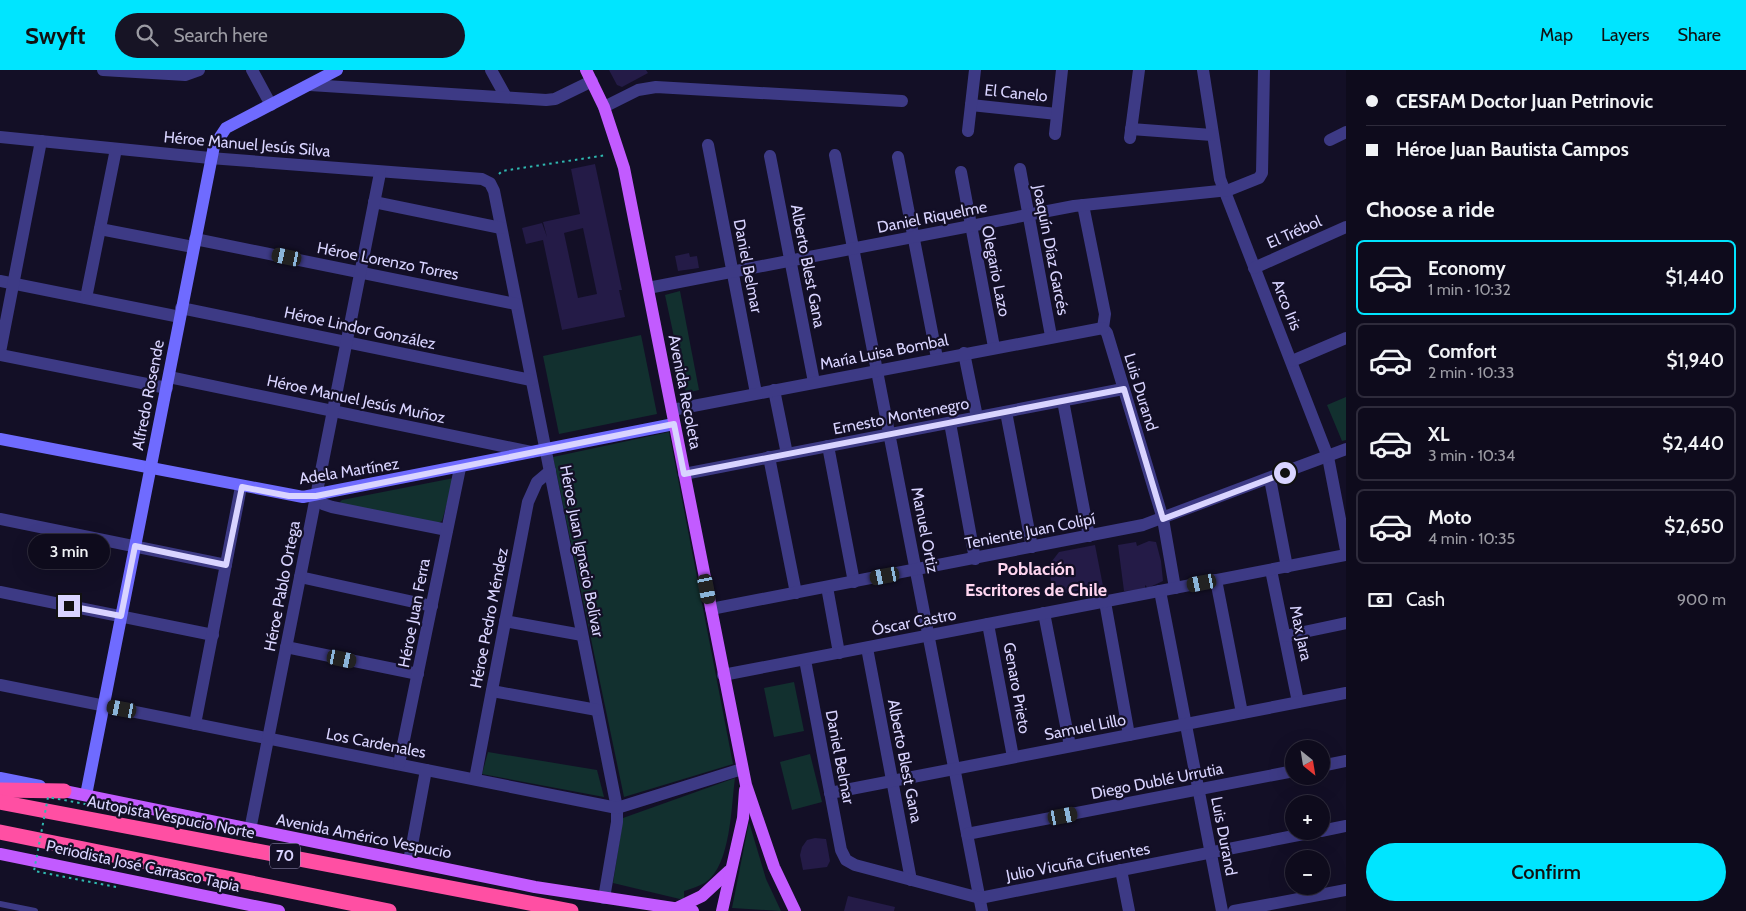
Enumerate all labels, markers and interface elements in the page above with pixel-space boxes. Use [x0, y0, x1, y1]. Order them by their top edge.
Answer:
search box [115, 13, 465, 58]
text: Swyft [25, 21, 85, 50]
icon: search [133, 21, 161, 49]
text: Search here [173, 24, 268, 47]
text: Map [1540, 24, 1573, 46]
text: Layers [1601, 24, 1650, 46]
text: Share [1678, 24, 1721, 46]
street label: El Canelo [983, 80, 1049, 106]
text: CESFAM Doctor Juan Petrinovic [1396, 90, 1653, 113]
street label: Héroe Manuel Jesús Silva [163, 127, 331, 161]
text: Héroe Juan Bautista Campos [1396, 138, 1629, 161]
street label: Joaquín Díaz Garcés [1029, 182, 1073, 317]
text: Choose a ride [1366, 196, 1495, 223]
street label: Daniel Riquelme [875, 197, 989, 237]
street label: Alberto Blest Gana [787, 203, 829, 330]
street label: El Trébol [1264, 211, 1324, 252]
street label: Daniel Belmar [730, 217, 767, 316]
street label: Olegario Lazo [978, 224, 1014, 318]
street label: Héroe Lorenzo Torres [316, 238, 461, 284]
car [270, 247, 303, 267]
icon: car [1368, 255, 1413, 300]
text: Economy [1428, 257, 1506, 280]
text: $1,440 [1666, 266, 1724, 289]
street label: Arco Iris [1268, 277, 1306, 334]
text: 1 min · 10:32 [1428, 280, 1511, 299]
street label: Héroe Lindor González [282, 303, 438, 353]
street label: María Luisa Bombal [818, 330, 950, 374]
street label: Avenida Recoleta [665, 333, 705, 451]
street label: Alfredo Rosende [128, 338, 168, 452]
icon: car [1368, 338, 1413, 383]
text: Comfort [1428, 340, 1497, 363]
text: $1,940 [1667, 349, 1724, 372]
street label: Luis Durand [1120, 351, 1162, 433]
text: 2 min · 10:33 [1428, 363, 1514, 382]
street label: Héroe Manuel Jesús Muñoz [265, 371, 447, 427]
street label: Ernesto Montenegro [831, 393, 971, 438]
icon: car [1368, 421, 1413, 466]
text: XL [1428, 423, 1449, 446]
text: $2,440 [1662, 432, 1724, 455]
text: 3 min · 10:34 [1428, 446, 1515, 465]
street label: Adela Martínez [298, 454, 401, 488]
route start [1274, 462, 1296, 484]
street label: Héroe Juan Ignacio Bolívar [556, 463, 608, 640]
street label: Manuel Ortiz [907, 485, 943, 575]
icon: car [1368, 504, 1413, 549]
text: Moto [1428, 506, 1472, 529]
street label: Teniente Juan Colipí [963, 509, 1097, 553]
text: $2,650 [1664, 515, 1724, 538]
street label: Héroe Pablo Ortega [260, 519, 304, 653]
text: 4 min · 10:35 [1428, 529, 1515, 548]
callout: 3 min [28, 534, 110, 568]
text: 3 min [50, 542, 88, 561]
street label: Héroe Pedro Méndez [466, 546, 512, 690]
street label: Héroe Juan Ferra [394, 557, 434, 669]
district label: Población Escritores de Chile [965, 558, 1107, 601]
car [868, 566, 901, 586]
car [696, 573, 717, 605]
car [1185, 573, 1218, 593]
icon: cash [1366, 586, 1394, 614]
text: Cash [1406, 588, 1445, 611]
text: 900 m [1677, 590, 1726, 609]
route end [58, 595, 80, 617]
street label: Óscar Castro [870, 604, 958, 639]
street label: Max Jara [1286, 604, 1316, 663]
street label: Genaro Prieto [1000, 641, 1034, 735]
car [325, 649, 358, 669]
street label: Alberto Blest Gana [884, 698, 926, 825]
car [105, 699, 138, 719]
street label: Daniel Belmar [822, 708, 859, 807]
street label: Samuel Lillo [1043, 710, 1128, 744]
street label: Los Cardenales [324, 724, 428, 762]
north arrow [1285, 740, 1330, 785]
map controls [1285, 740, 1330, 895]
street label: Diego Dublé Urrutia [1089, 759, 1225, 803]
street label: Autopista Vespucio Norte [86, 791, 256, 843]
street label: Luis Durand [1207, 795, 1241, 877]
button: + [1285, 795, 1330, 840]
car [1046, 806, 1079, 826]
street label: Avenida Américo Vespucio [275, 810, 453, 862]
street label: Periodista José Carrasco Tapia [44, 836, 242, 896]
street label: Julio Vicuña Cifuentes [1003, 839, 1152, 885]
button: Confirm [1366, 843, 1726, 901]
road number: 70 [270, 844, 300, 868]
button: − [1285, 850, 1330, 895]

